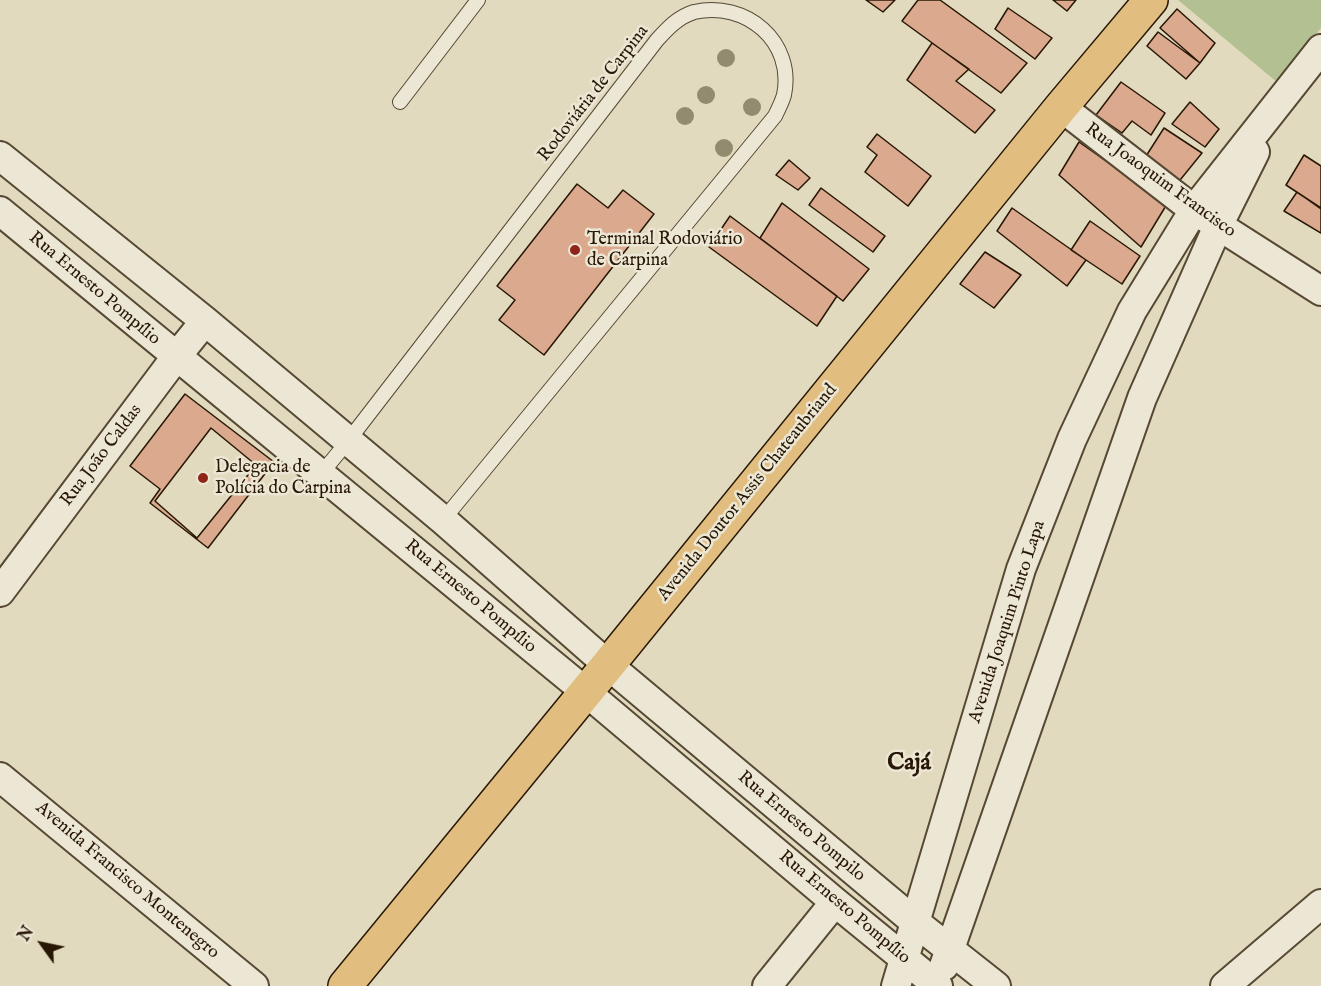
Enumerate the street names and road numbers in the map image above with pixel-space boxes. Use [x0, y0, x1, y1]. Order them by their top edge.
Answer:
street label: Rodoviária de Carpina [534, 22, 654, 166]
street label: Rua Joaoquim Francisco [1080, 119, 1240, 243]
street label: Rua Ernesto Pompílio [24, 228, 164, 350]
street label: Avenida Doutor Assis Chateaubriand [654, 380, 842, 606]
street label: Rua João Caldas [57, 401, 147, 511]
street label: Avenida Joaquim Pinto Lapa [965, 518, 1051, 726]
street label: Rua Ernesto Pompílio [400, 536, 540, 658]
street label: Rua Ernesto Pompilo [733, 767, 869, 887]
street label: Avenida Francisco Montenegro [31, 798, 223, 964]
street label: Rua Ernesto Pompílio [774, 847, 914, 969]

